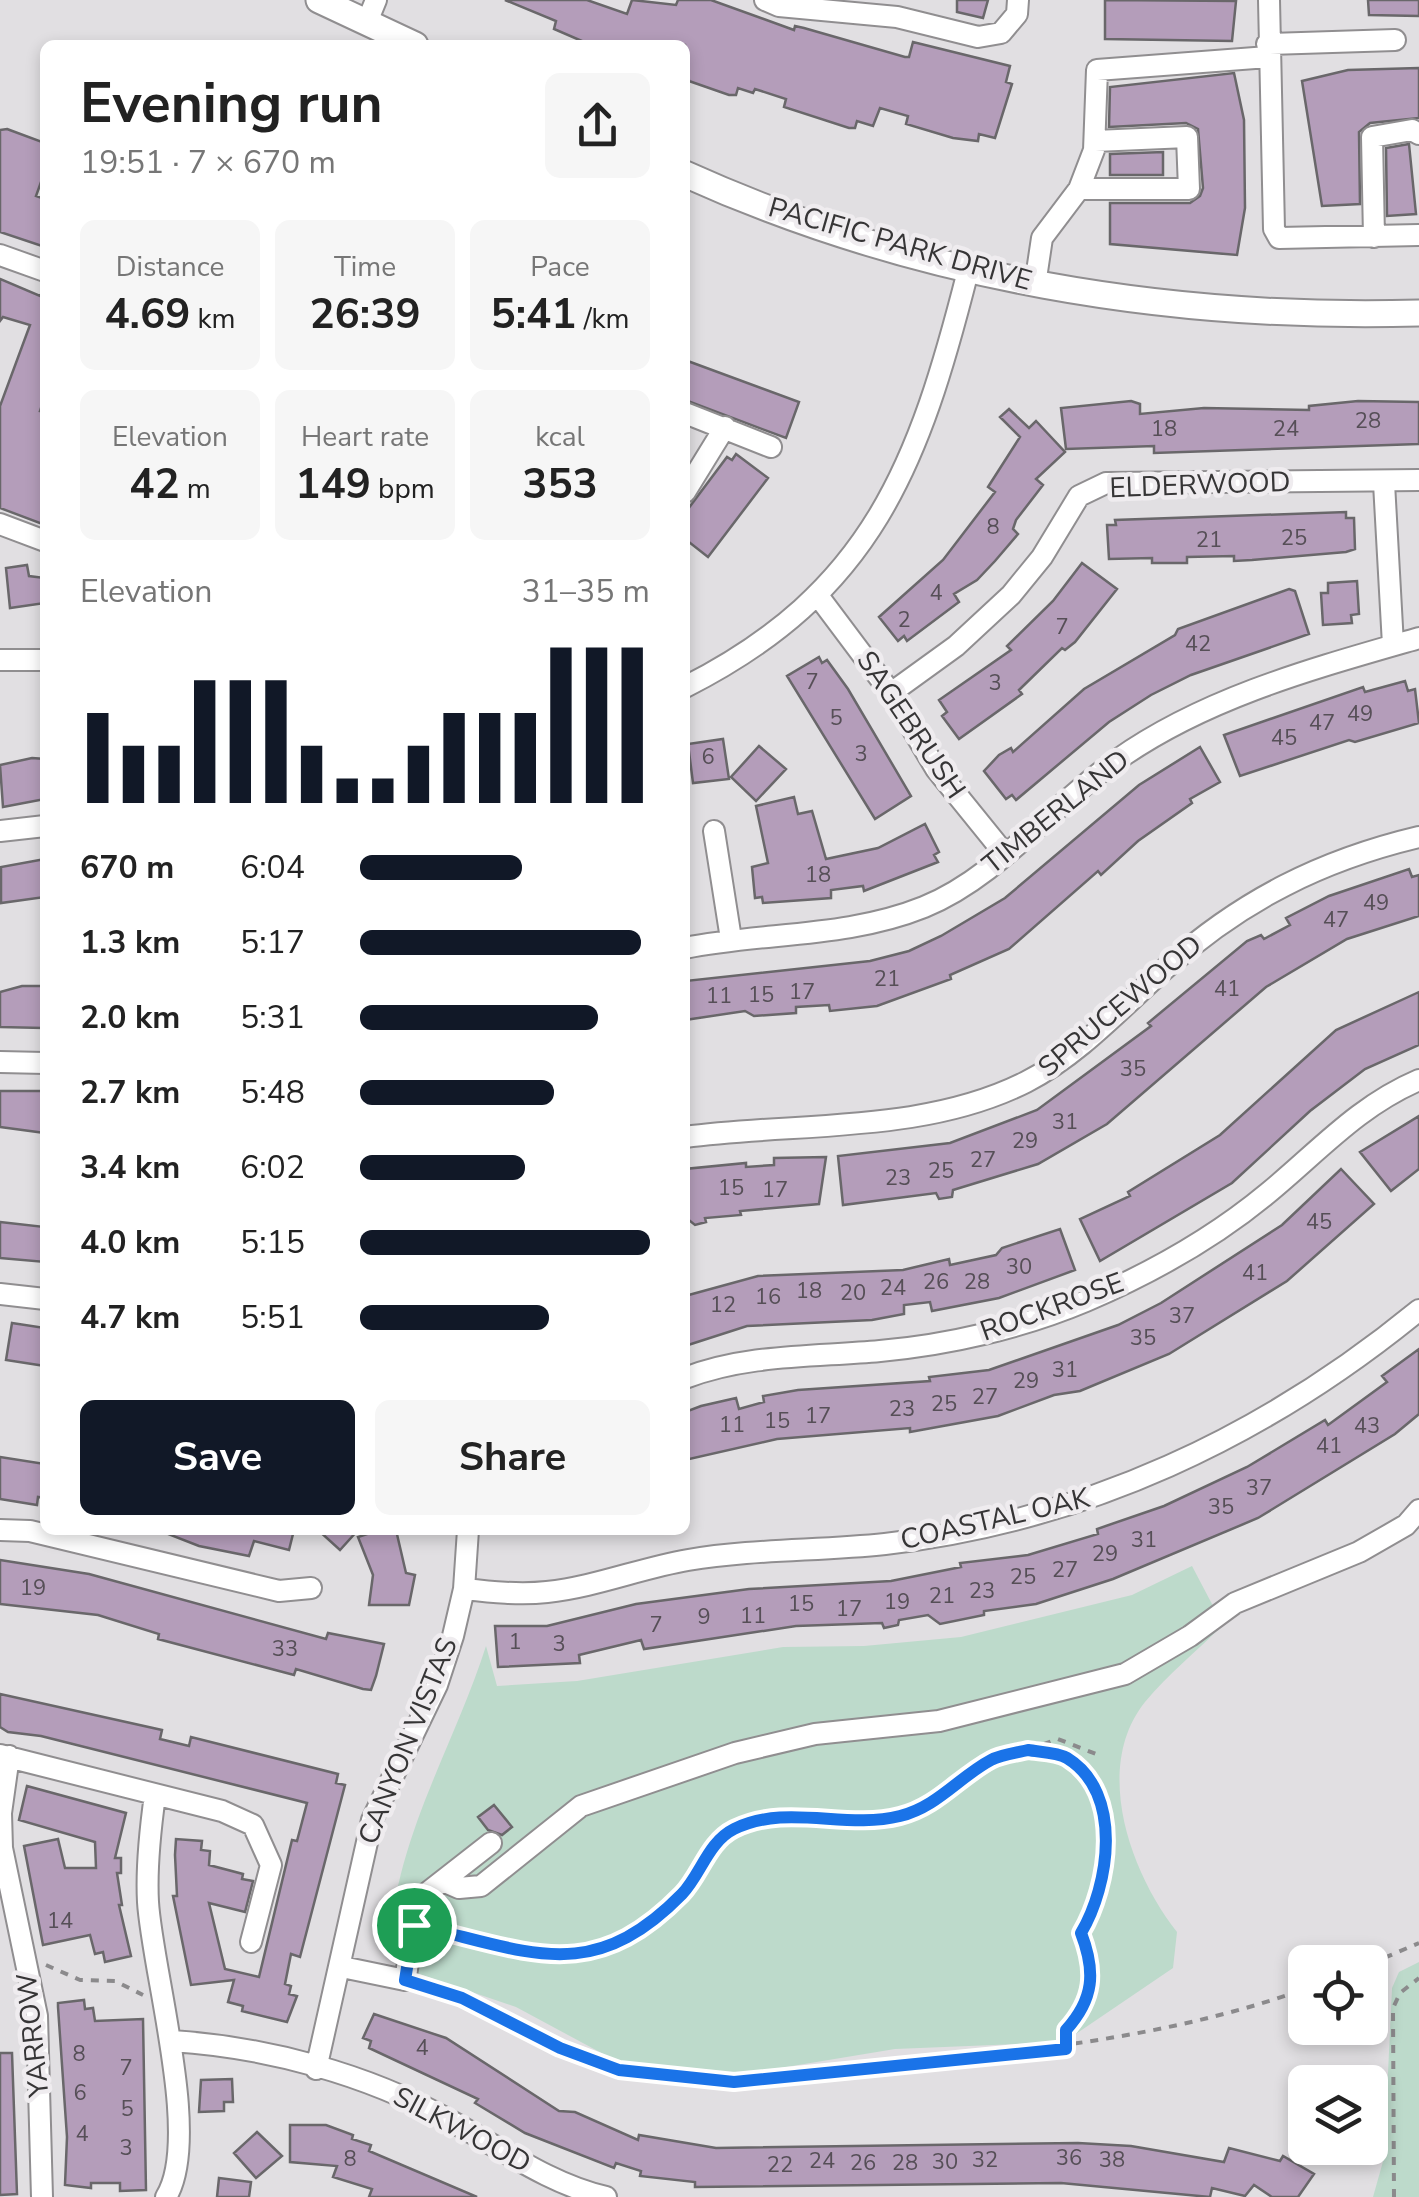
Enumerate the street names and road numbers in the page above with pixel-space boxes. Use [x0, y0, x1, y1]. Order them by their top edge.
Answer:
street label: PACIFIC PARK DRIVE [764, 188, 1036, 300]
street label: ELDERWOOD [1109, 463, 1291, 507]
street label: SAGEBRUSH [848, 644, 974, 806]
street label: TIMBERLAND [975, 741, 1137, 883]
street label: SPRUCEWOOD [1030, 926, 1210, 1086]
street label: ROCKROSE [975, 1263, 1129, 1351]
street label: COASTAL OAK [897, 1479, 1094, 1559]
street label: CANYON VISTAS [349, 1632, 467, 1850]
street label: YARROW [8, 1971, 59, 2100]
street label: SILKWOOD [387, 2078, 537, 2182]

